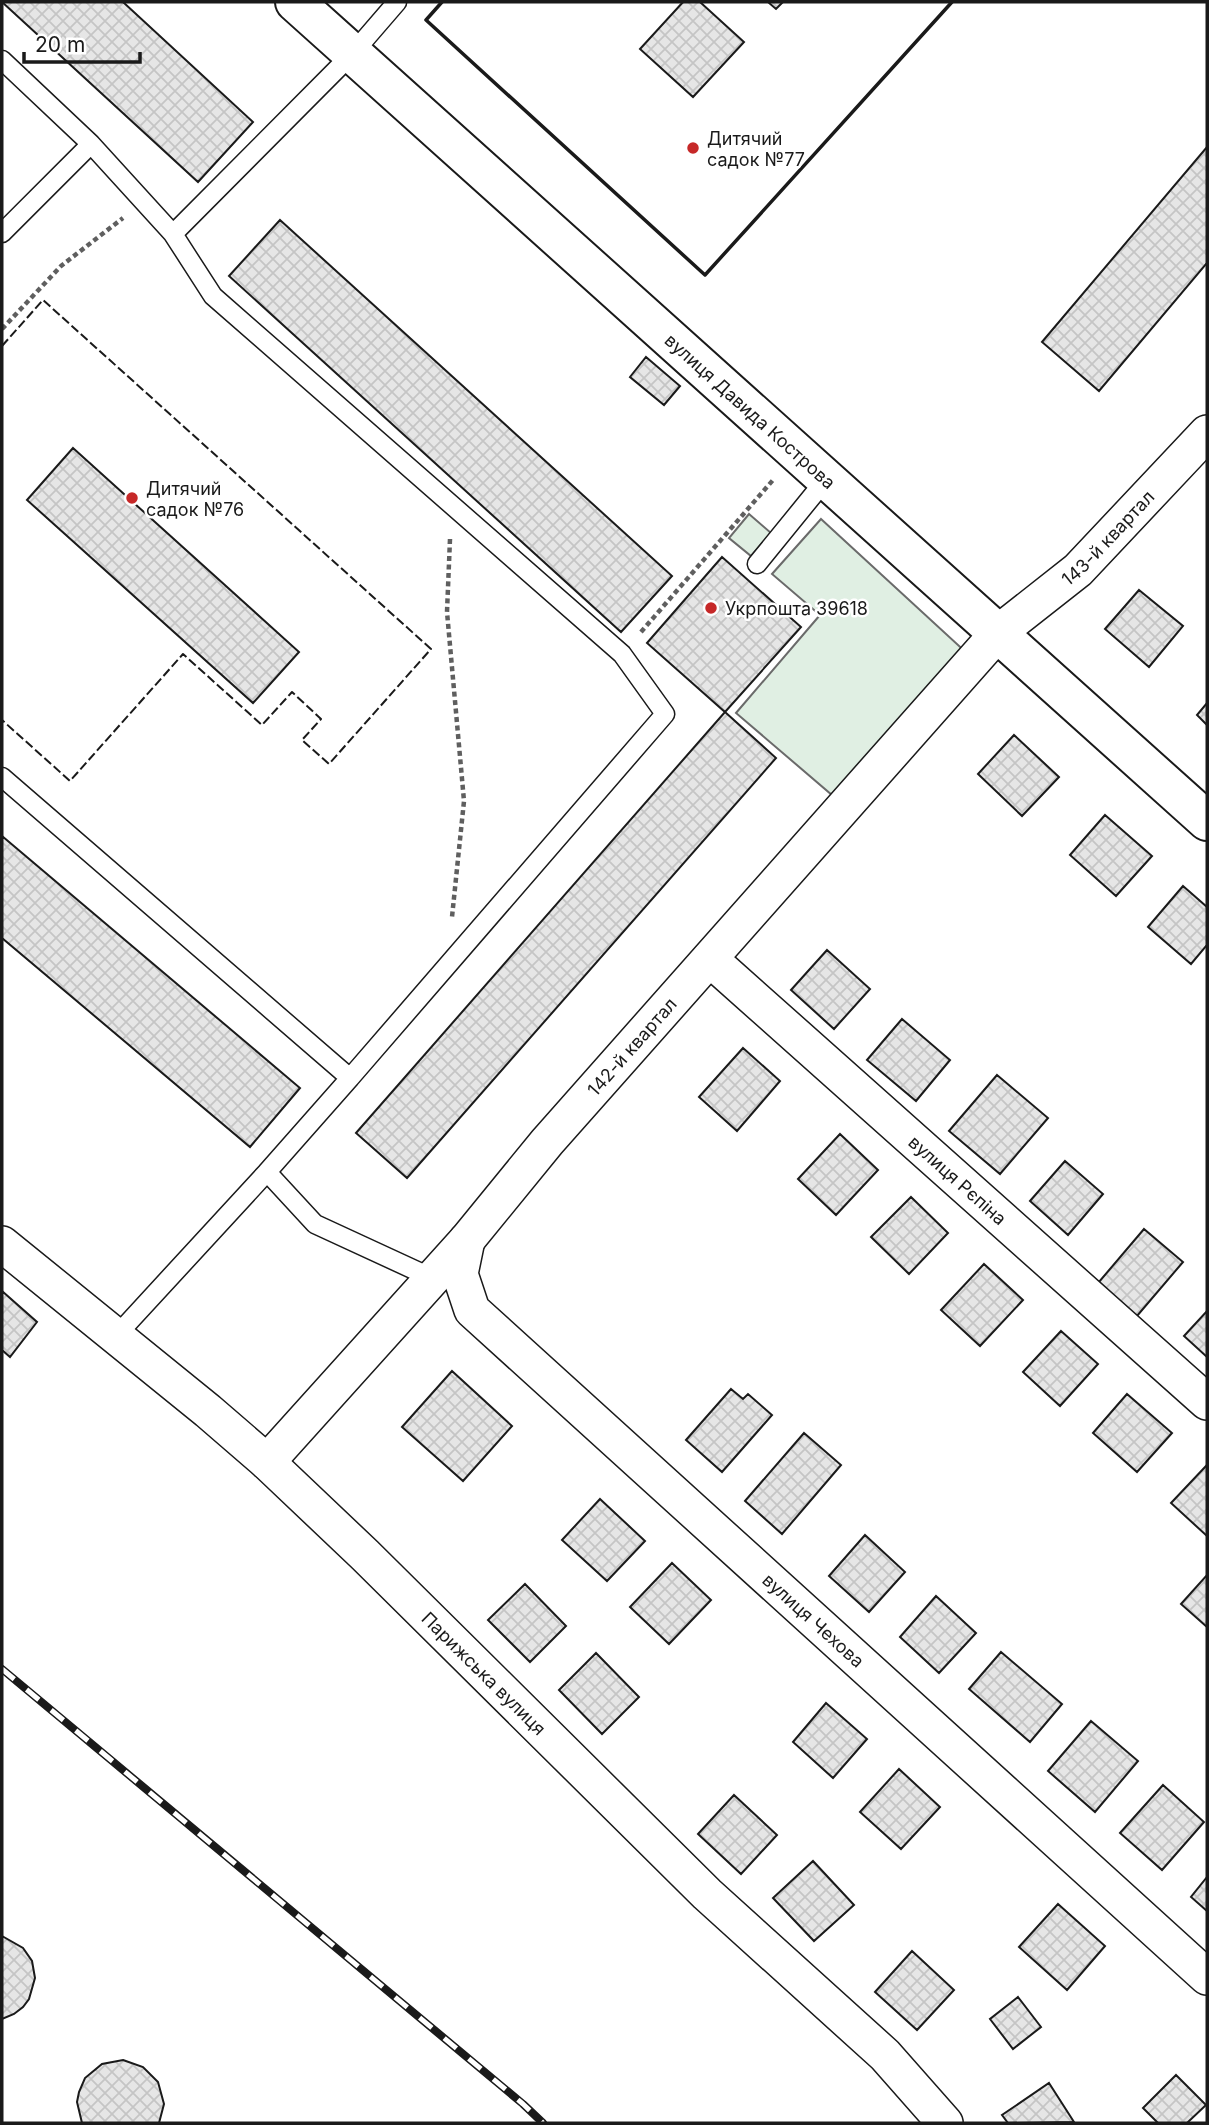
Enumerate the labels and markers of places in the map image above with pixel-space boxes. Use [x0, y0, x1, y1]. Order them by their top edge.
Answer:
place label: Дитячий садок №77 [707, 128, 805, 170]
marker: Дитячий садок №77 [685, 140, 701, 156]
place label: Дитячий садок №76 [146, 478, 244, 520]
marker: Дитячий садок №76 [124, 490, 140, 506]
place label: Укрпошта 39618 [725, 598, 868, 619]
marker: Укрпошта 39618 [703, 600, 719, 616]

